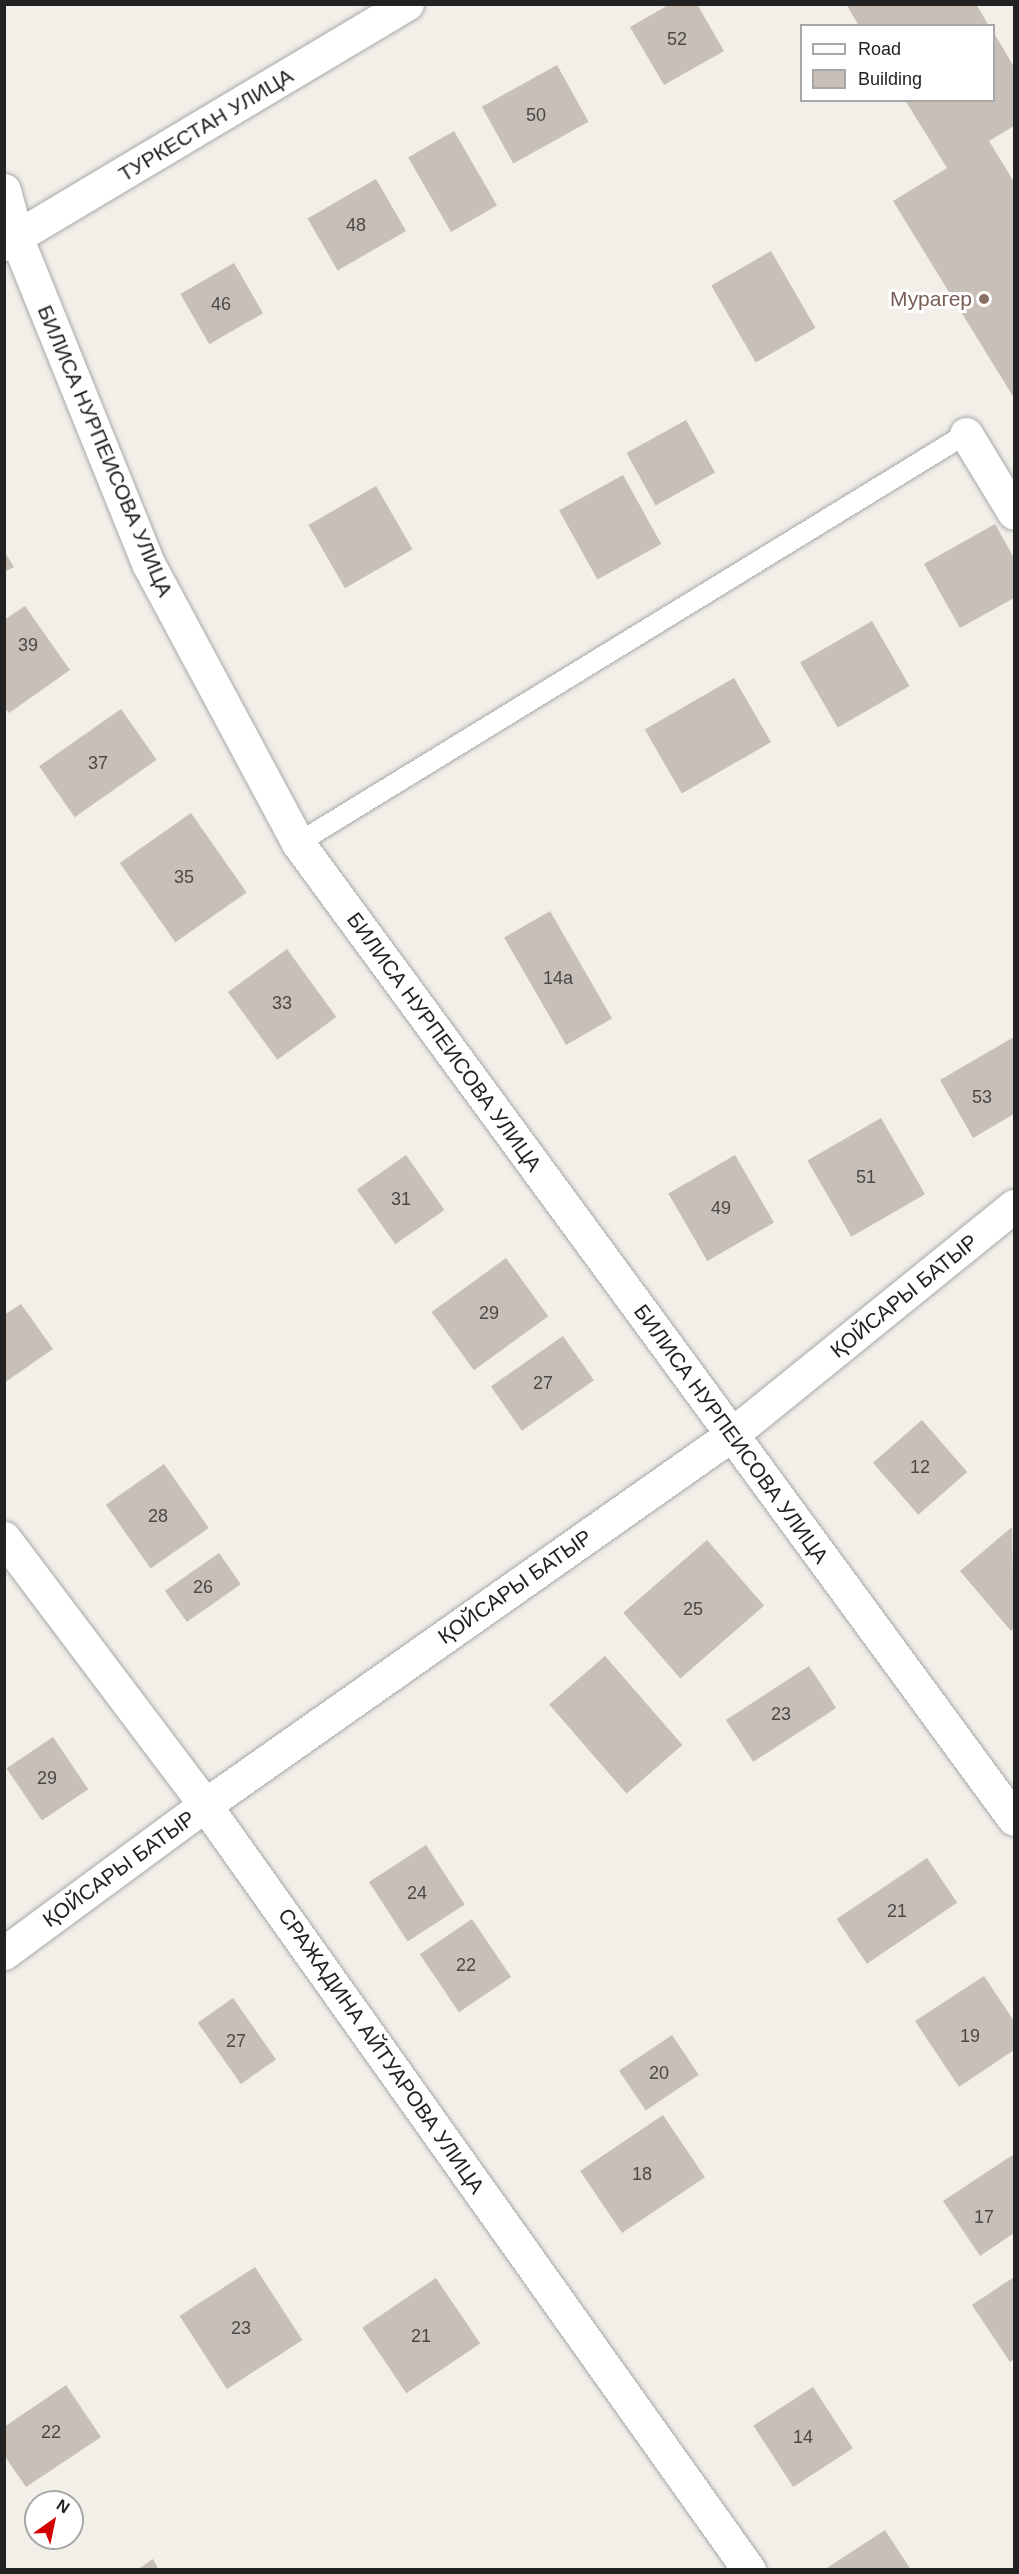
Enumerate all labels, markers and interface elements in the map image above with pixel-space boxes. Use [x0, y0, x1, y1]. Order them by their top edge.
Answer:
legend [800, 24, 995, 102]
house number: 52 [667, 28, 687, 50]
text: Road [858, 39, 901, 59]
street label: ТУРКЕСТАН УЛИЦА [114, 63, 298, 187]
text: Building [858, 69, 922, 89]
house number: 50 [526, 104, 546, 126]
house number: 48 [346, 214, 366, 236]
place label: Мурагер [890, 286, 972, 312]
marker: Мурагер [977, 292, 991, 306]
house number: 46 [211, 293, 231, 315]
street label: БИЛИСА НУРПЕИСОВА УЛИЦА [32, 301, 178, 601]
house number: 39 [18, 634, 38, 656]
house number: 37 [88, 752, 108, 774]
house number: 35 [174, 866, 194, 888]
street label: БИЛИСА НУРПЕИСОВА УЛИЦА [341, 907, 547, 1177]
house number: 14а [543, 967, 573, 989]
house number: 33 [272, 992, 292, 1014]
house number: 53 [972, 1086, 992, 1108]
house number: 51 [856, 1166, 876, 1188]
house number: 31 [391, 1188, 411, 1210]
house number: 49 [711, 1197, 731, 1219]
street label: ҚОЙСАРЫ БАТЫР [825, 1229, 983, 1363]
street label: БИЛИСА НУРПЕИСОВА УЛИЦА [628, 1299, 834, 1569]
house number: 29 [479, 1302, 499, 1324]
house number: 27 [533, 1372, 553, 1394]
house number: 12 [910, 1456, 930, 1478]
house number: 28 [148, 1505, 168, 1527]
street label: ҚОЙСАРЫ БАТЫР [433, 1525, 597, 1649]
house number: 26 [193, 1576, 213, 1598]
house number: 25 [683, 1598, 703, 1620]
house number: 23 [771, 1703, 791, 1725]
house number: 29 [37, 1767, 57, 1789]
street label: ҚОЙСАРЫ БАТЫР [38, 1805, 200, 1933]
house number: 24 [407, 1882, 427, 1904]
house number: 21 [887, 1900, 907, 1922]
street label: СРАЖАДИНА АЙТУАРОВА УЛИЦА [273, 1904, 489, 2198]
house number: 22 [456, 1954, 476, 1976]
house number: 19 [960, 2025, 980, 2047]
house number: 27 [226, 2030, 246, 2052]
house number: 20 [649, 2062, 669, 2084]
house number: 18 [632, 2163, 652, 2185]
house number: 17 [974, 2206, 994, 2228]
house number: 23 [231, 2317, 251, 2339]
house number: 21 [411, 2325, 431, 2347]
house number: 22 [41, 2421, 61, 2443]
house number: 14 [793, 2426, 813, 2448]
north arrow [24, 2490, 84, 2550]
text: N [54, 2496, 72, 2516]

